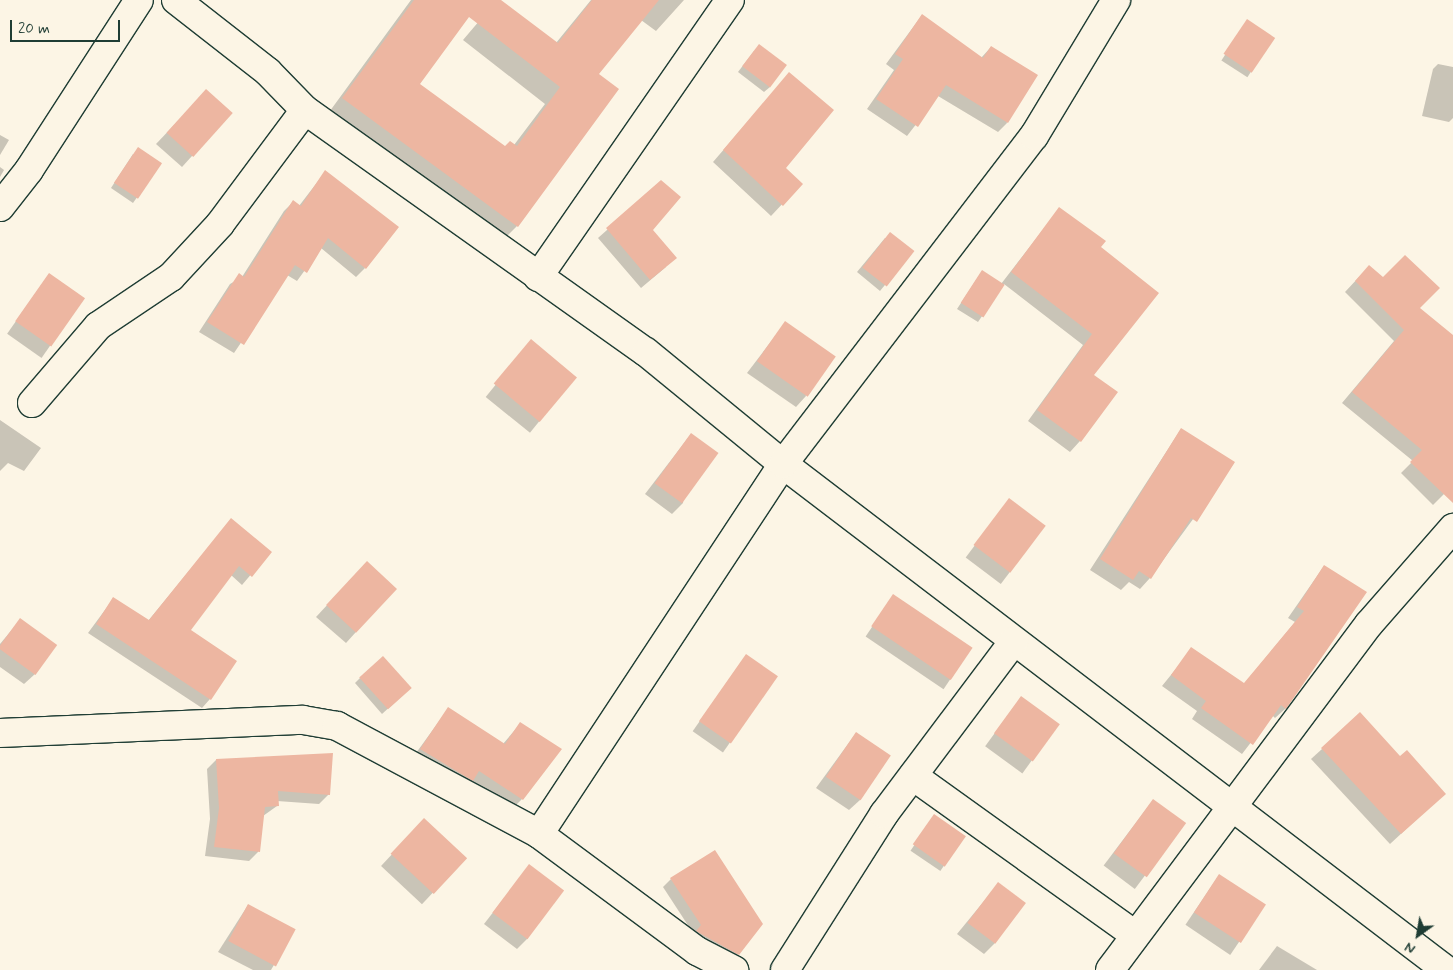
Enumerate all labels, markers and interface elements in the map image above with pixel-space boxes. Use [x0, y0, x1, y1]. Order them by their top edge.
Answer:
scale bar [12, 10, 122, 42]
text: 20 m [18, 19, 50, 39]
north arrow [1393, 910, 1443, 960]
text: N [1401, 938, 1419, 958]

